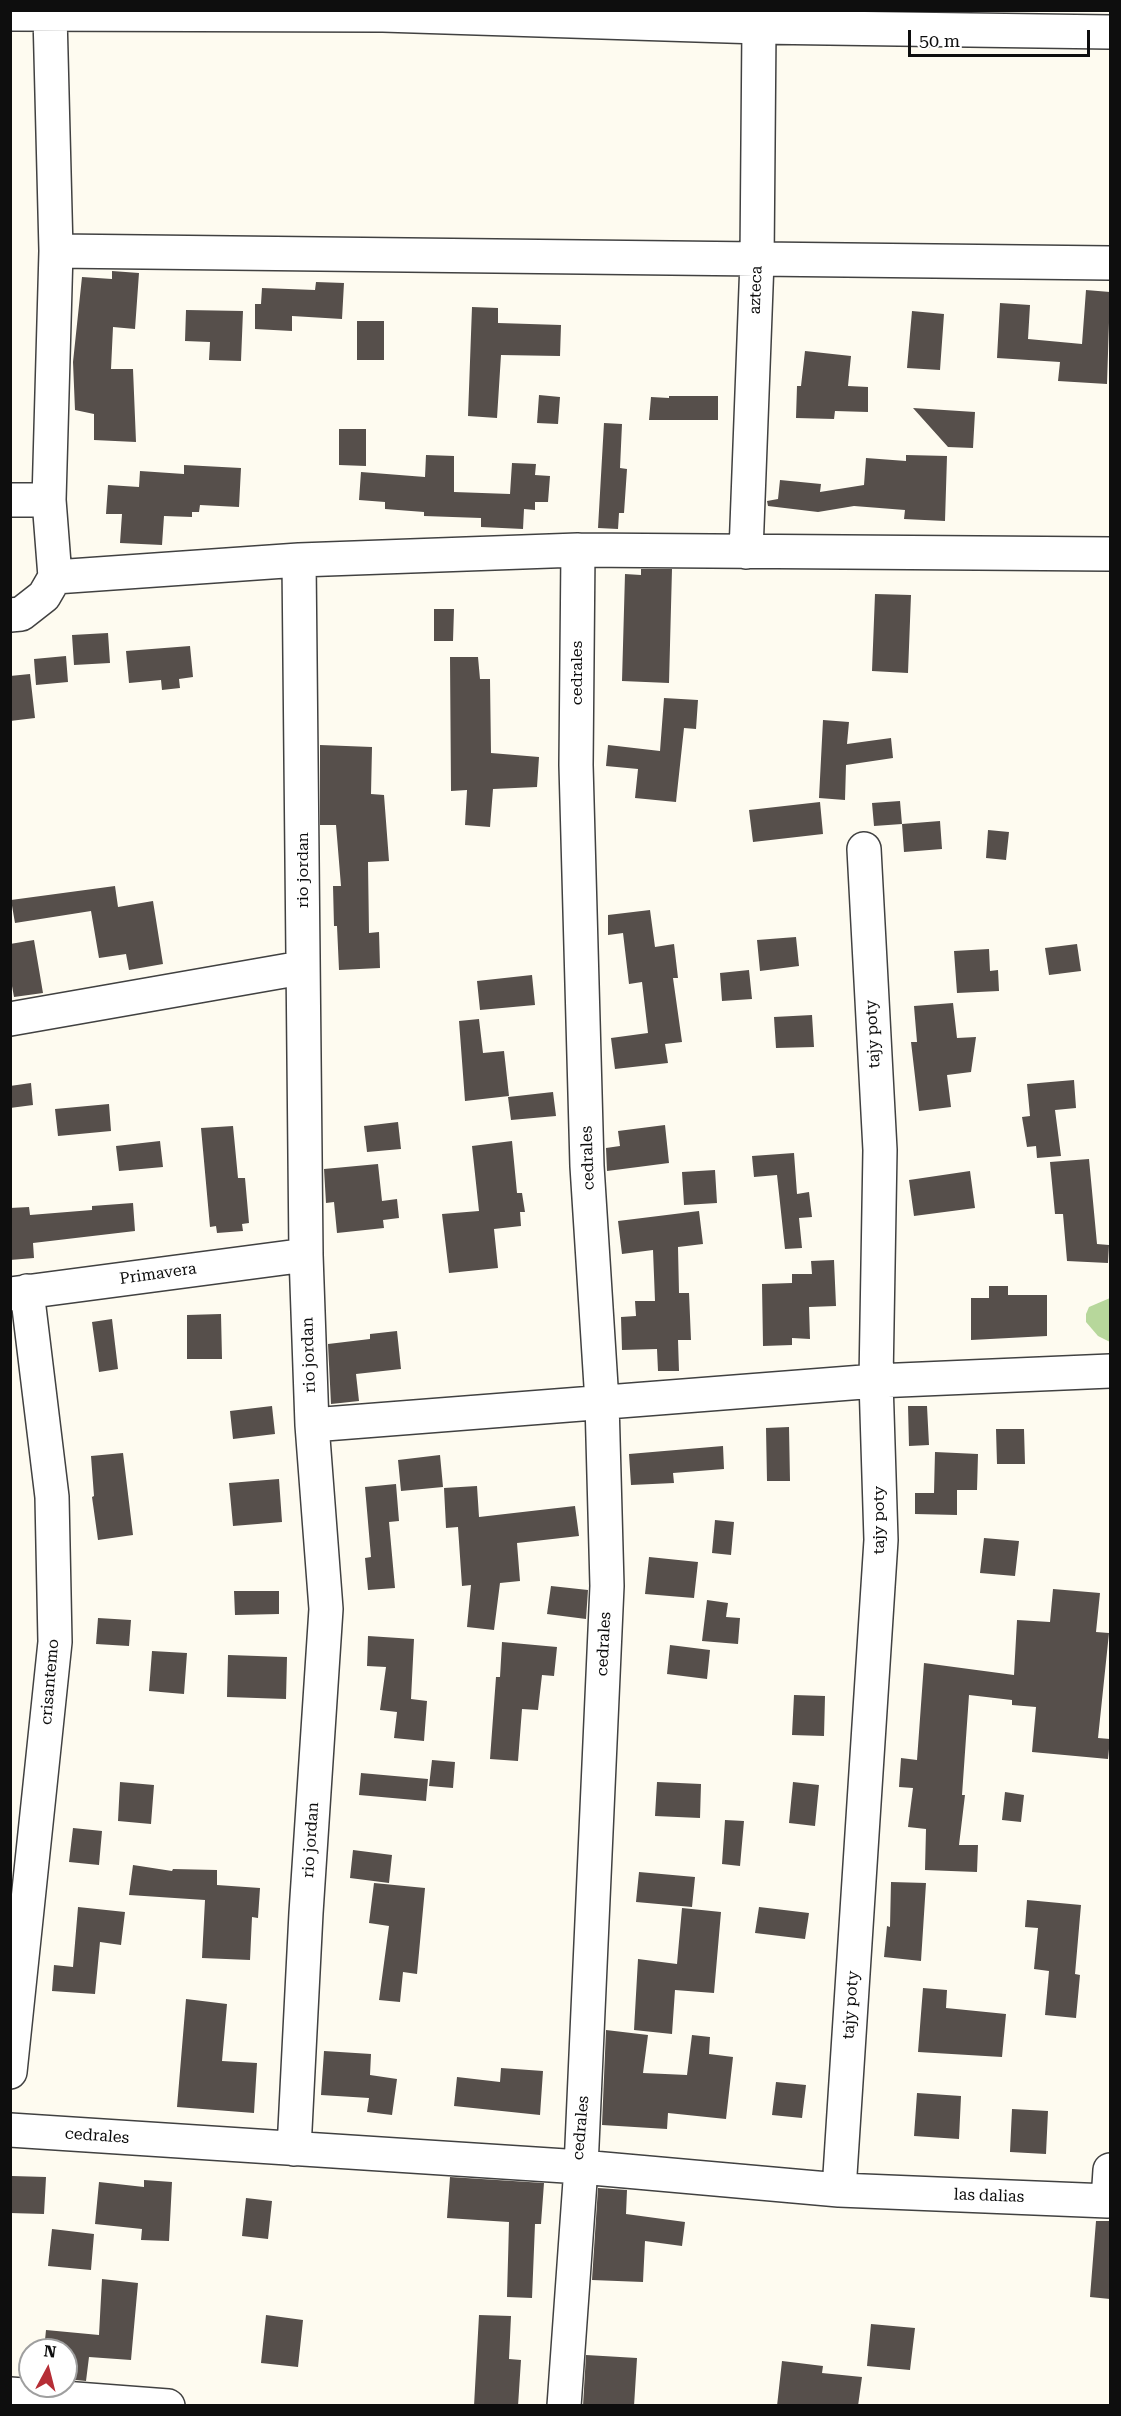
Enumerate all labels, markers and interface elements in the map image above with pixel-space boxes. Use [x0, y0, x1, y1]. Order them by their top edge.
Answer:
scale bar [911, 18, 1092, 56]
text: 50 m [919, 30, 960, 51]
street label: azteca [746, 265, 766, 315]
street label: cedrales [567, 641, 587, 705]
street label: rio jordan [293, 832, 313, 908]
street label: tajy poty [862, 999, 884, 1069]
street label: cedrales [577, 1125, 599, 1191]
street label: Primavera [118, 1259, 198, 1289]
street label: rio jordan [298, 1317, 320, 1393]
street label: tajy poty [869, 1486, 889, 1554]
street label: cedrales [593, 1611, 615, 1677]
street label: crisantemo [37, 1638, 63, 1726]
street label: rio jordan [299, 1802, 323, 1878]
street label: tajy poty [839, 1970, 863, 2040]
street label: cedrales [569, 2095, 593, 2161]
street label: cedrales [64, 2124, 130, 2148]
street label: las dalias [953, 2185, 1025, 2207]
north arrow [18, 2338, 78, 2398]
text: N [43, 2341, 57, 2362]

